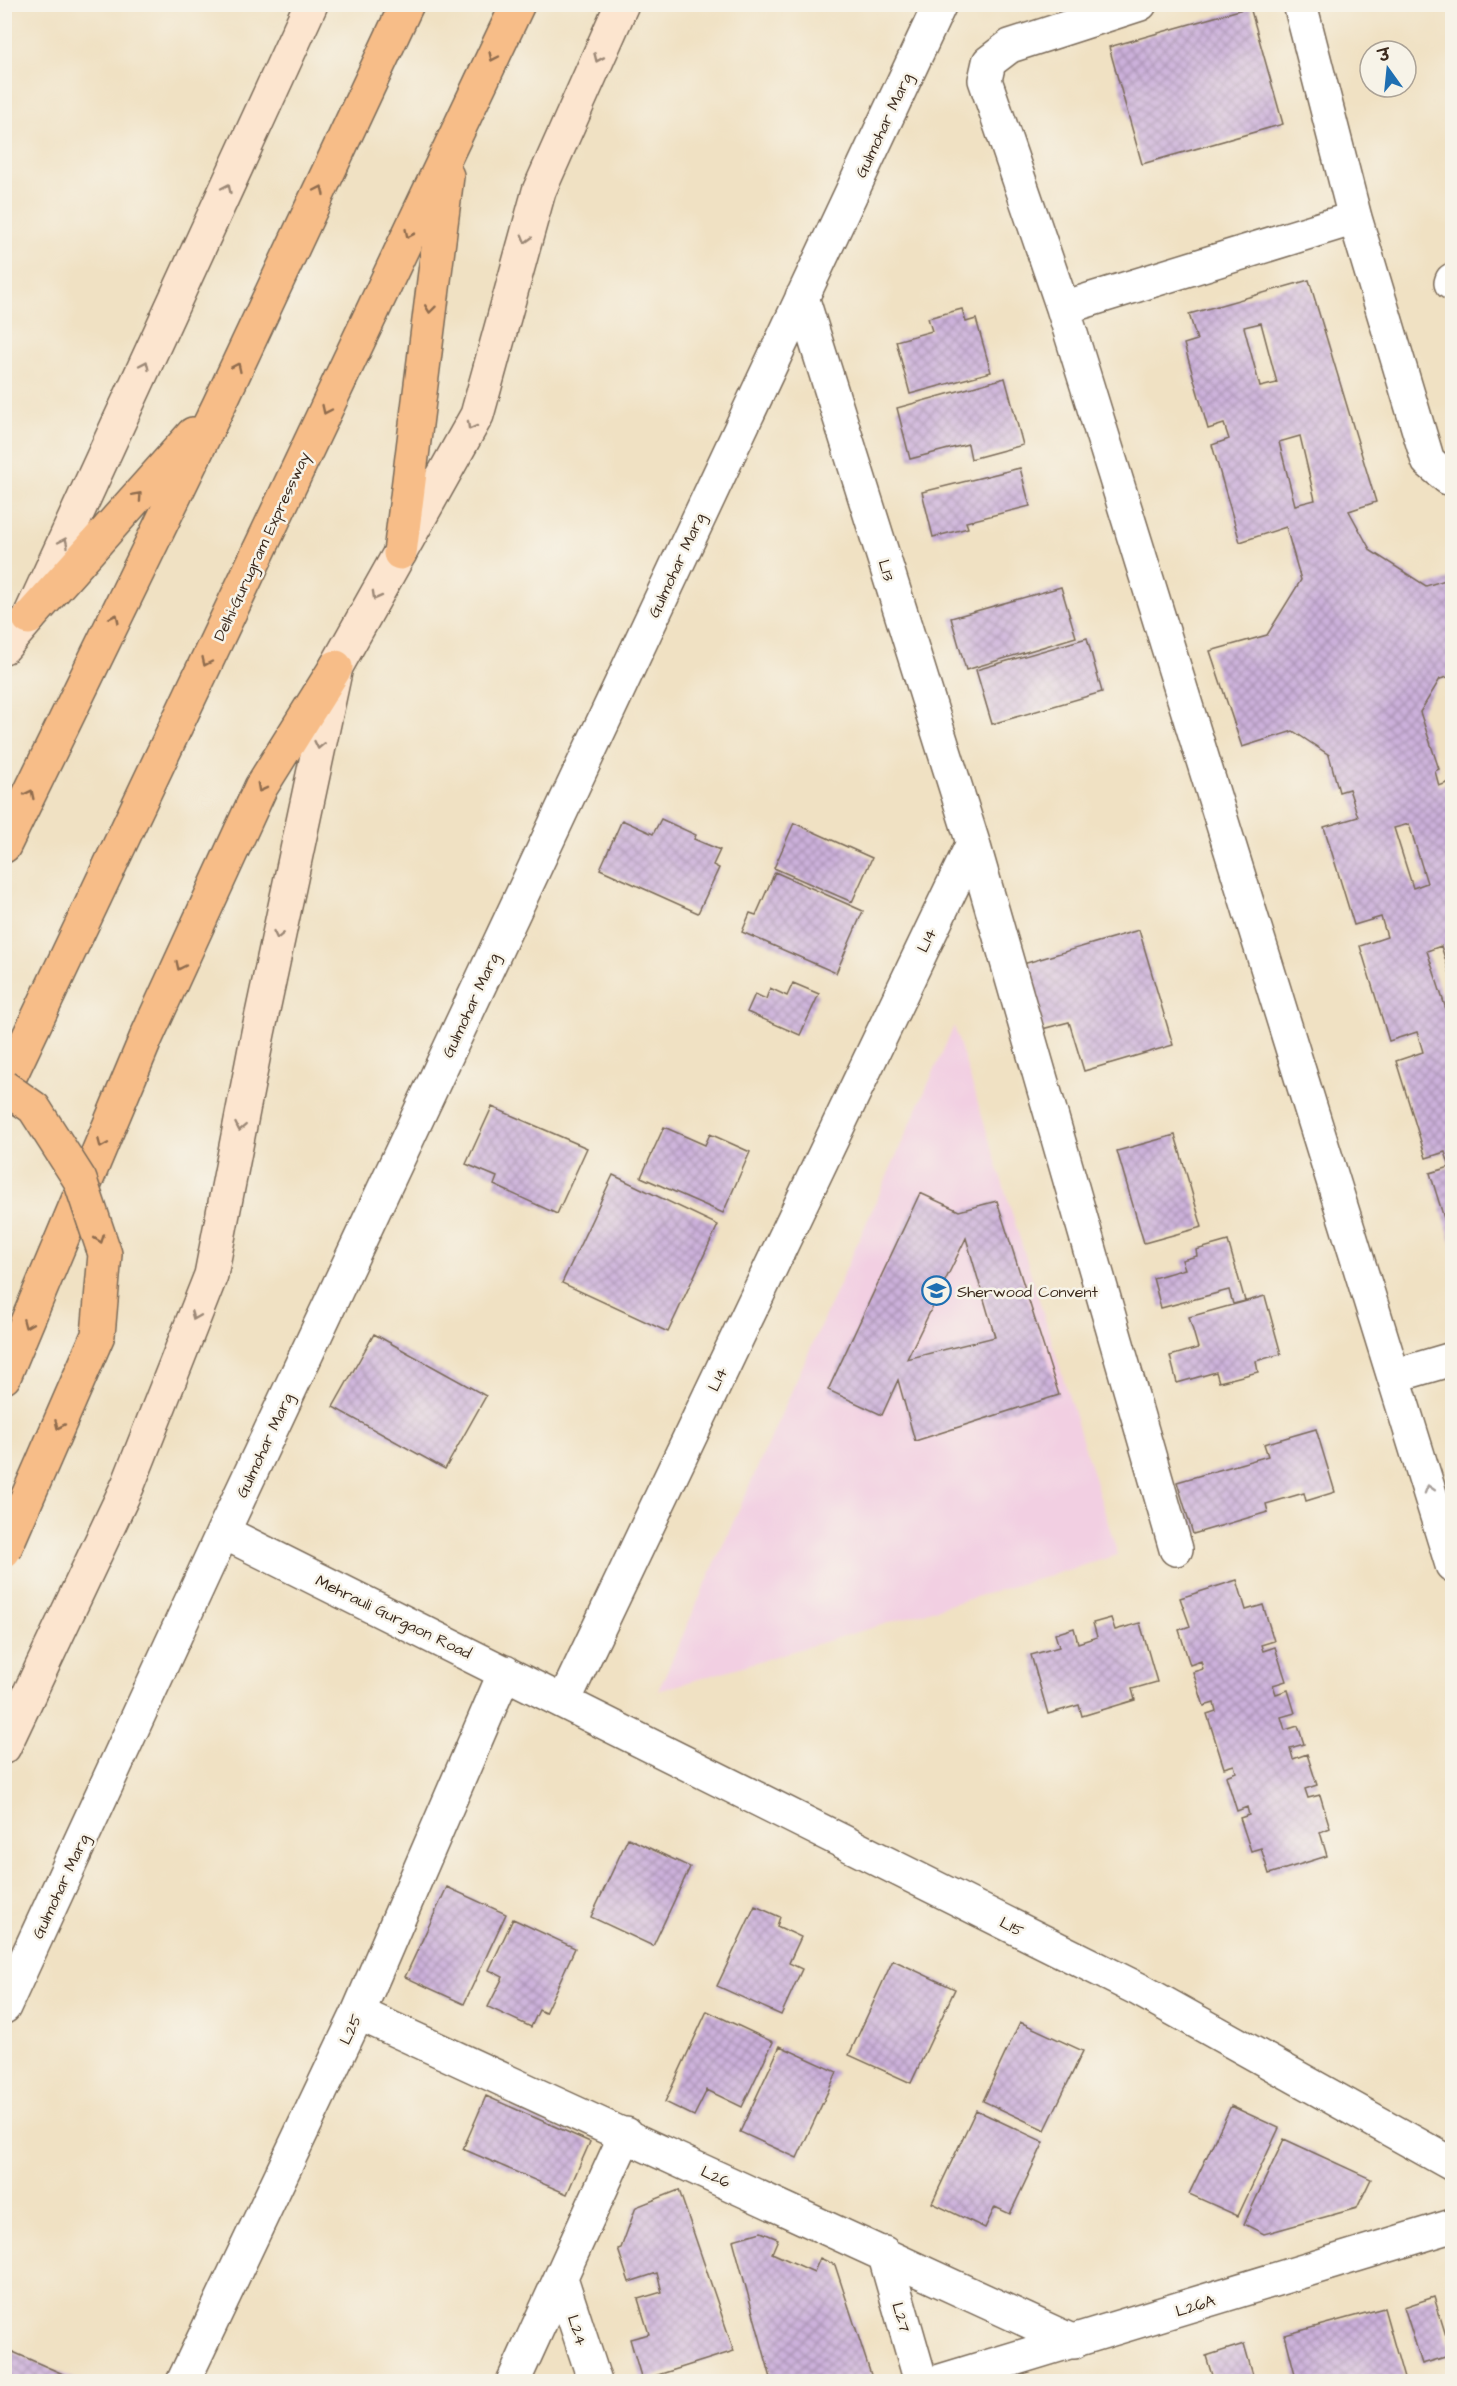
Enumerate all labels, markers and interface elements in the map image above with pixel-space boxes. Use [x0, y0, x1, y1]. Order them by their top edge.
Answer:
north arrow [1358, 39, 1418, 99]
text: उ [1374, 43, 1394, 68]
one-way arrow [488, 51, 500, 62]
one-way arrow [593, 52, 605, 63]
street label: Gulmohar Marg [850, 70, 919, 182]
one-way arrow [219, 183, 231, 194]
one-way arrow [312, 186, 324, 197]
one-way arrow [405, 227, 417, 238]
one-way arrow [521, 233, 533, 244]
one-way arrow [424, 305, 437, 314]
one-way arrow [138, 360, 150, 371]
one-way arrow [229, 363, 241, 374]
one-way arrow [321, 403, 333, 414]
one-way arrow [467, 419, 478, 430]
street label: Delhi-Gurugram Expressway [208, 448, 316, 645]
one-way arrow [131, 492, 142, 503]
street label: Gulmohar Marg [643, 510, 712, 622]
one-way arrow [56, 537, 68, 548]
street label: L13 [872, 557, 900, 584]
one-way arrow [372, 590, 383, 600]
one-way arrow [108, 614, 120, 625]
one-way arrow [202, 655, 214, 666]
one-way arrow [313, 739, 326, 749]
one-way arrow [257, 782, 268, 793]
one-way arrow [23, 789, 34, 800]
street label: L14 [912, 925, 942, 956]
one-way arrow [273, 930, 286, 940]
street label: Gulmohar Marg [437, 950, 506, 1062]
one-way arrow [175, 959, 187, 970]
one-way arrow [234, 1121, 247, 1131]
one-way arrow [97, 1138, 109, 1149]
one-way arrow [93, 1233, 106, 1244]
school or university icon: Sherwood Convent [920, 1275, 952, 1307]
place label: Sherwood Convent [957, 1281, 1099, 1303]
one-way arrow [189, 1310, 202, 1320]
one-way arrow [22, 1318, 34, 1329]
street label: L14 [703, 1364, 733, 1395]
street label: Gulmohar Marg [231, 1390, 300, 1502]
one-way arrow [54, 1419, 66, 1430]
one-way arrow [1424, 1485, 1436, 1495]
street label: Mehrauli Gurgaon Road [312, 1570, 475, 1665]
street label: Gulmohar Marg [27, 1831, 96, 1943]
street label: L15 [996, 1912, 1028, 1943]
street label: L25 [334, 2010, 368, 2048]
street label: L26 [697, 2161, 734, 2193]
street label: L26A [1173, 2290, 1218, 2322]
street label: L27 [886, 2300, 916, 2335]
street label: L24 [562, 2312, 592, 2349]

